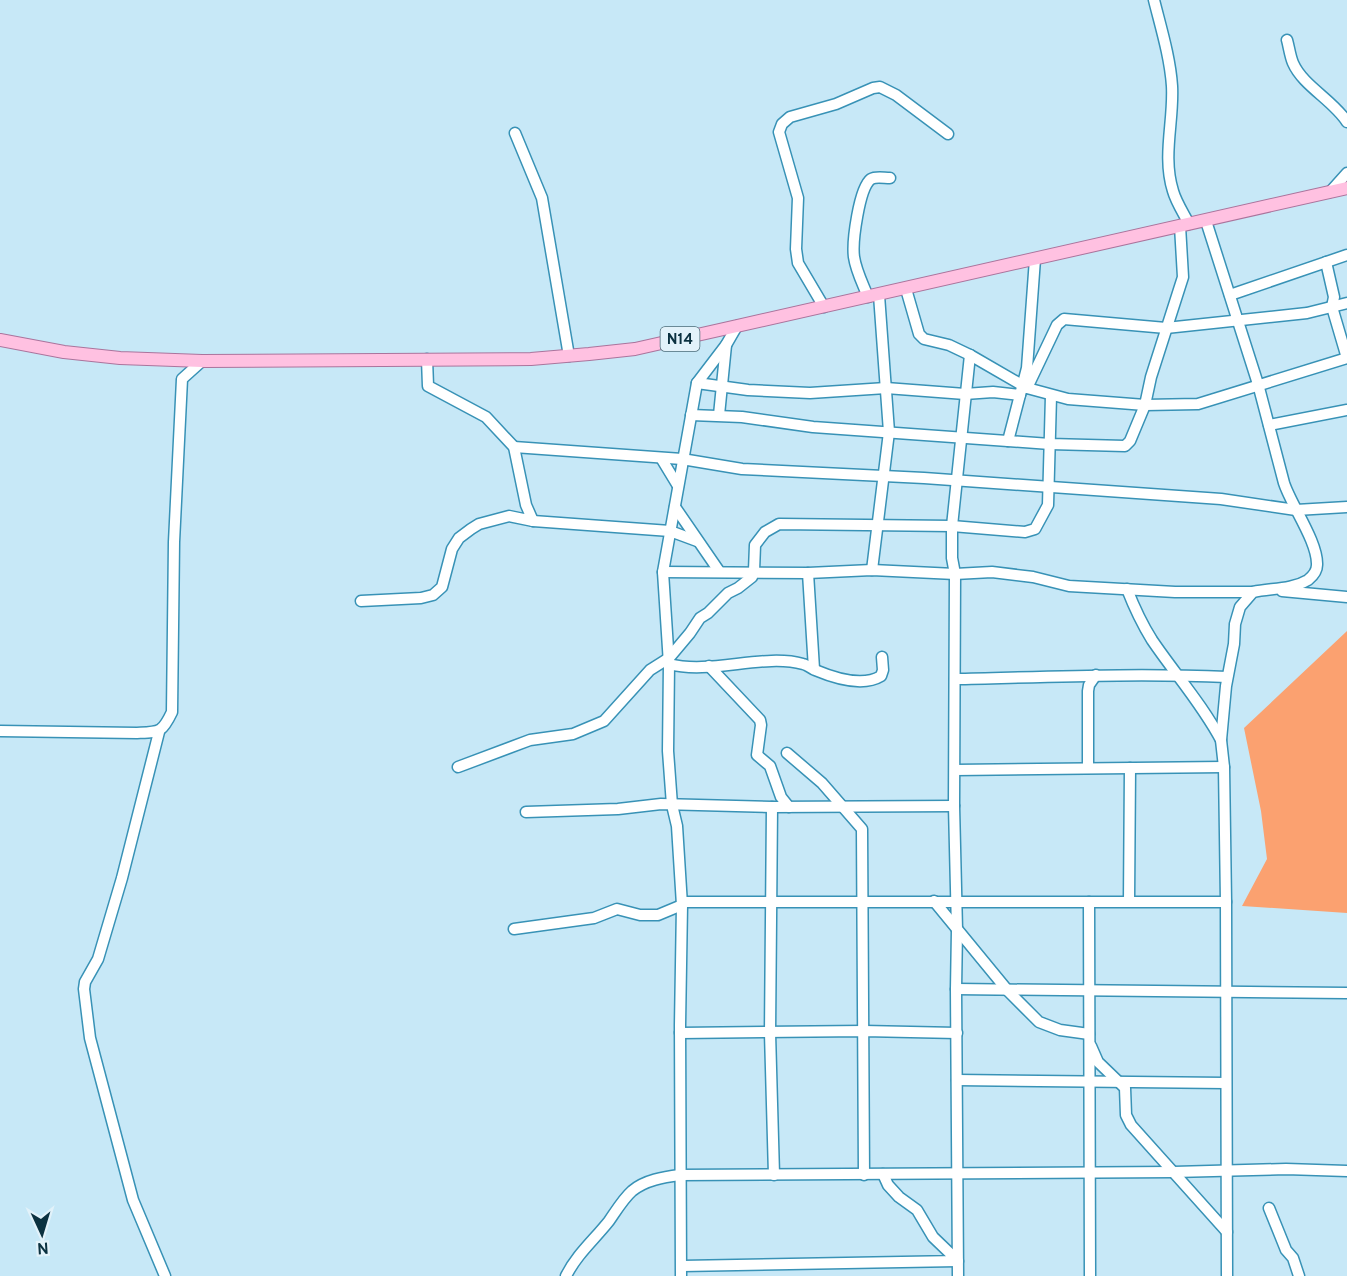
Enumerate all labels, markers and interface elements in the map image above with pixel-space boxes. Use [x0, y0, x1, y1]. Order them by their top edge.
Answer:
road number: N14 [660, 327, 700, 351]
north arrow [12, 1204, 72, 1264]
text: N [36, 1237, 49, 1257]

